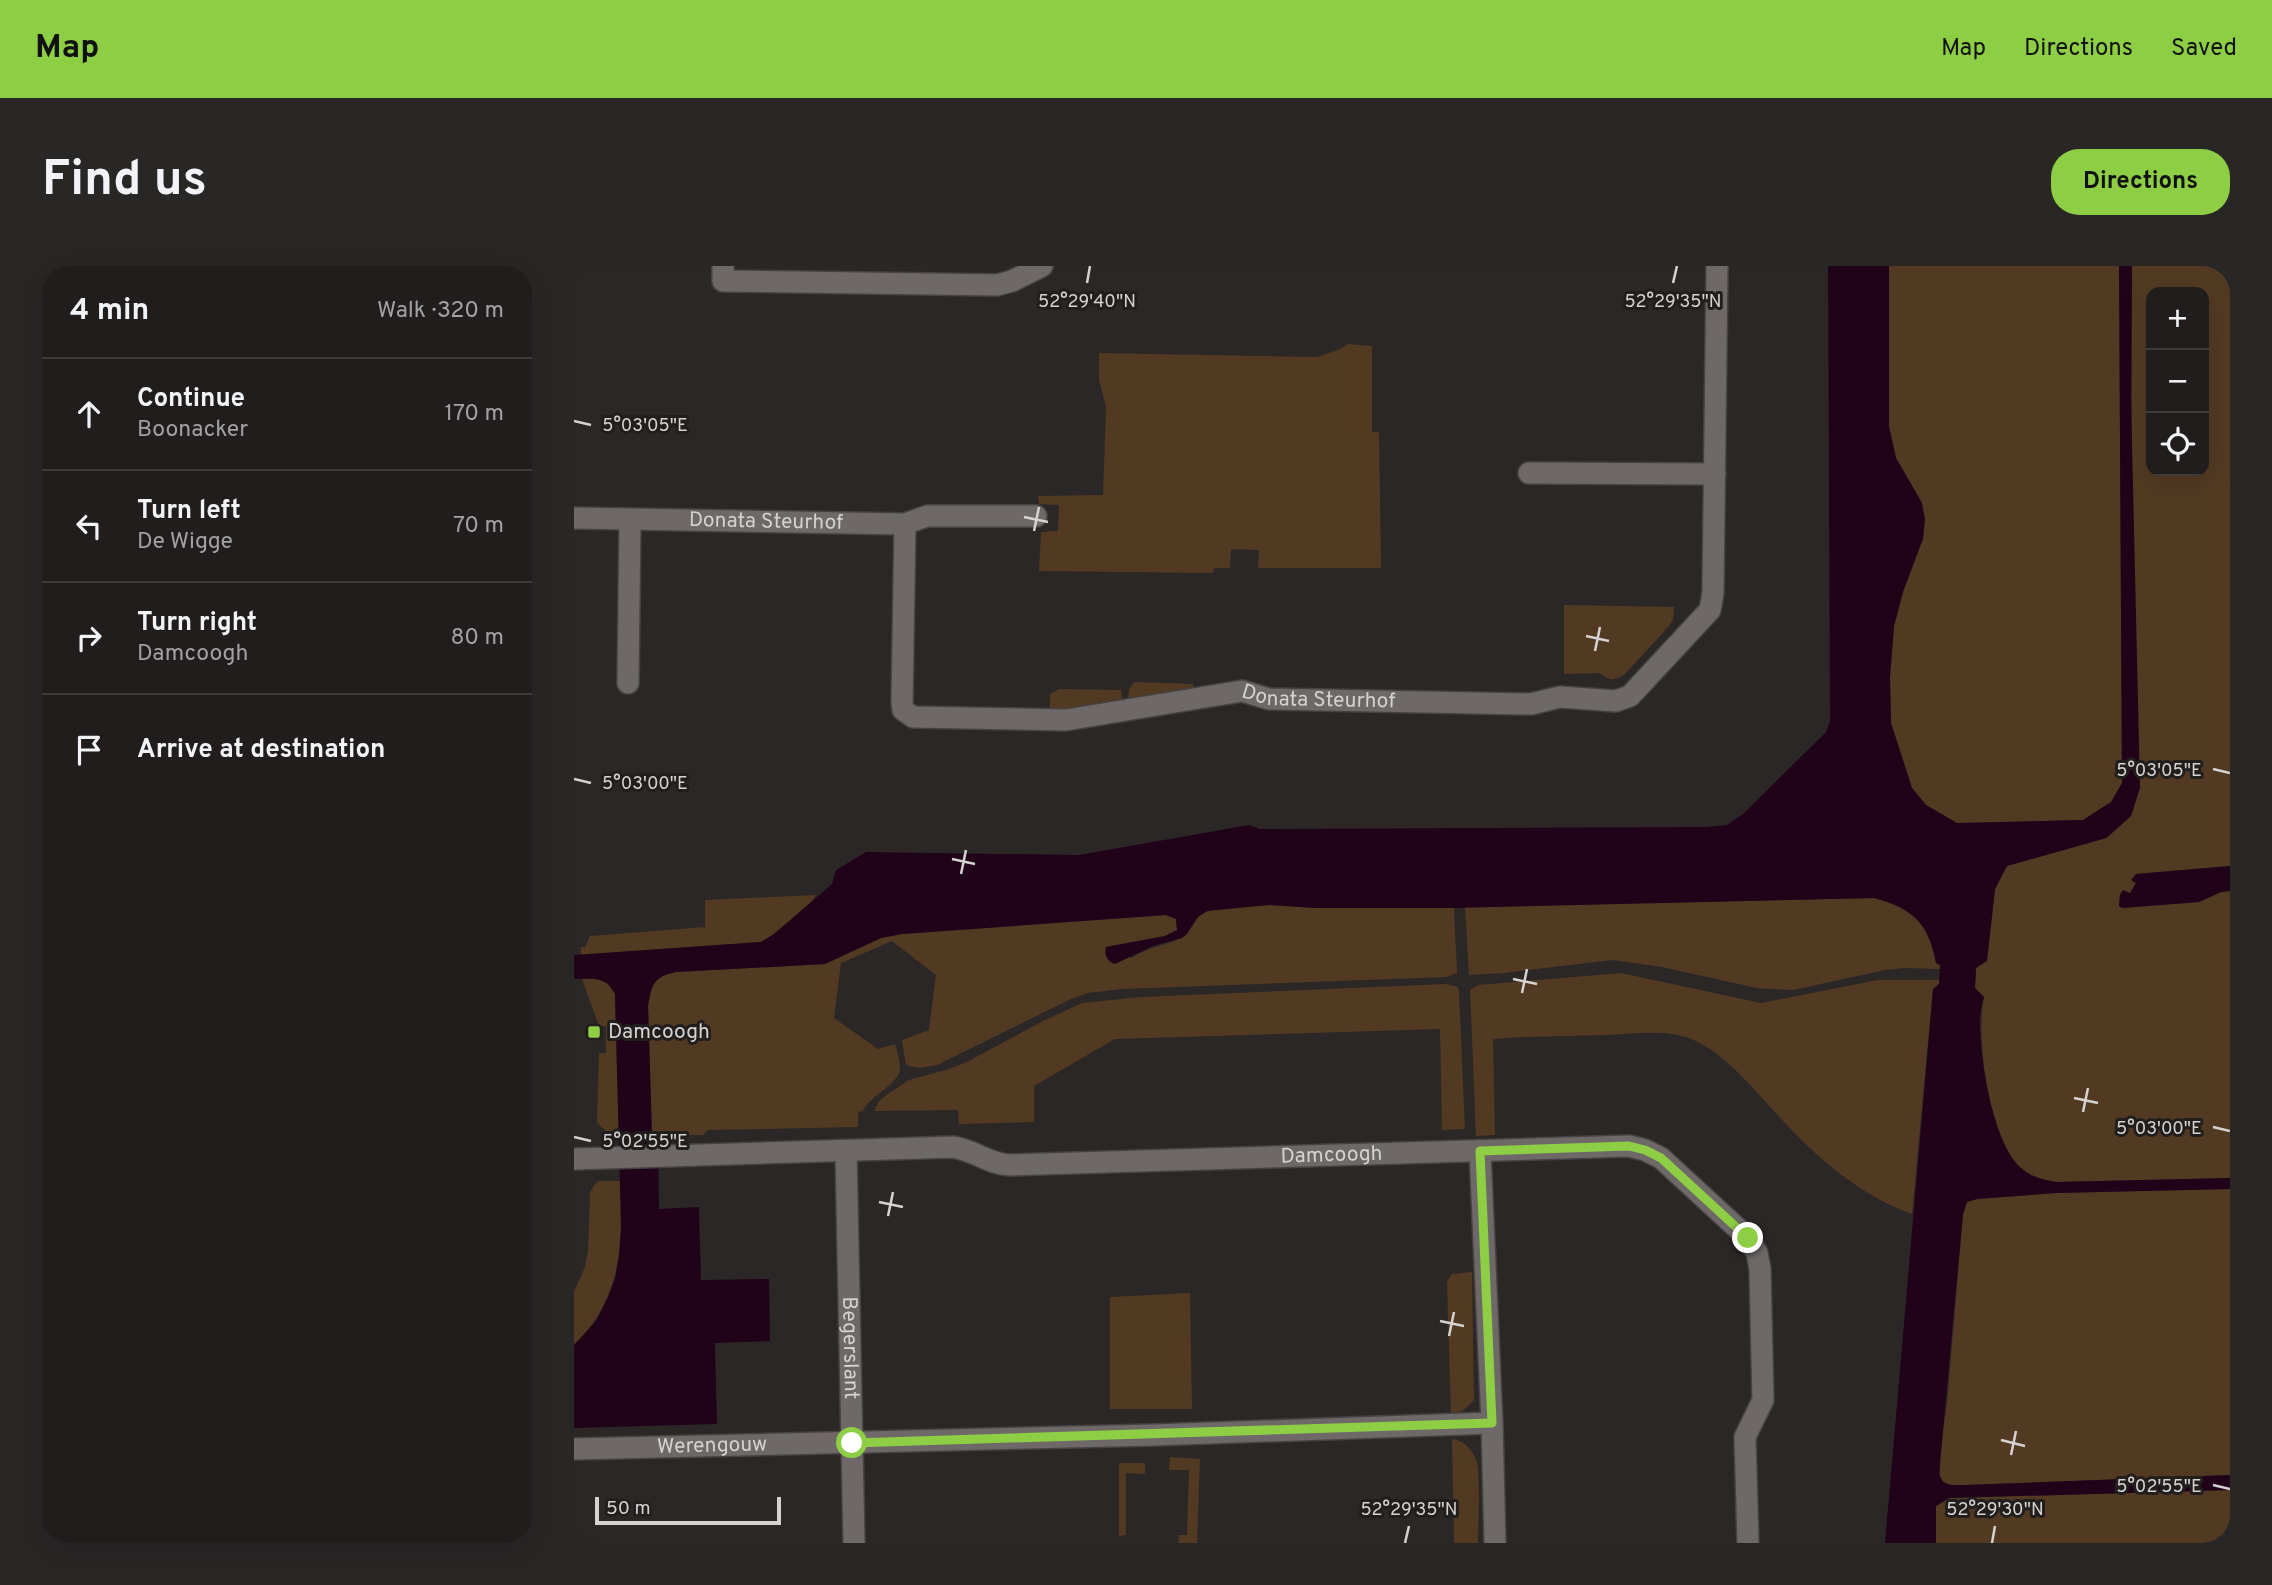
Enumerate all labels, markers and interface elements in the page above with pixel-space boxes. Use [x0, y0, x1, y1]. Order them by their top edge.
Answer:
text: Map [35, 28, 99, 70]
text: Map [1941, 34, 1986, 64]
text: Directions [2024, 34, 2133, 64]
text: Saved [2171, 34, 2237, 64]
button: Directions [2051, 149, 2230, 215]
text: Find us [42, 151, 207, 213]
map controls [2146, 287, 2209, 476]
button: + [2146, 287, 2209, 350]
text: 52°29'40"N [1038, 291, 1136, 314]
text: 52°29'35"N [1624, 291, 1722, 314]
text: 4 min [70, 293, 149, 330]
text: Walk · 320 m [377, 297, 504, 326]
button: − [2146, 350, 2209, 413]
text: Continue [137, 383, 245, 416]
icon: ahead [70, 395, 108, 433]
text: 170 m [445, 400, 504, 429]
button: locate [2146, 413, 2209, 476]
text: 5°03'05"E [602, 415, 688, 438]
text: Boonacker [137, 416, 248, 445]
text: Turn left [137, 495, 241, 528]
icon: left [70, 507, 108, 545]
street label: Donata Steurhof [689, 507, 843, 536]
text: 70 m [453, 512, 504, 541]
text: De Wigge [137, 528, 233, 557]
text: Turn right [137, 607, 257, 640]
icon: right [70, 619, 108, 657]
text: 80 m [451, 624, 504, 653]
text: Damcoogh [137, 640, 248, 669]
street label: Donata Steurhof [1238, 678, 1396, 715]
icon: arrive [70, 731, 108, 769]
text: Arrive at destination [137, 734, 385, 767]
text: 5°03'05"E [2116, 760, 2202, 783]
text: 5°03'00"E [602, 773, 688, 796]
place label: Damcoogh [608, 1019, 710, 1046]
marker: Damcoogh [586, 1024, 602, 1040]
text: 5°03'00"E [2116, 1118, 2202, 1141]
text: 5°02'55"E [602, 1131, 688, 1154]
street label: Damcoogh [1280, 1140, 1383, 1170]
route end [1732, 1222, 1763, 1253]
street label: Begerslant [835, 1296, 865, 1400]
route start [836, 1427, 867, 1458]
street label: Werengouw [656, 1431, 767, 1460]
text: 5°02'55"E [2116, 1476, 2202, 1499]
scale bar [595, 1494, 780, 1526]
text: 50 m [606, 1497, 651, 1521]
text: 52°29'35"N [1360, 1499, 1458, 1522]
text: 52°29'30"N [1946, 1499, 2044, 1522]

